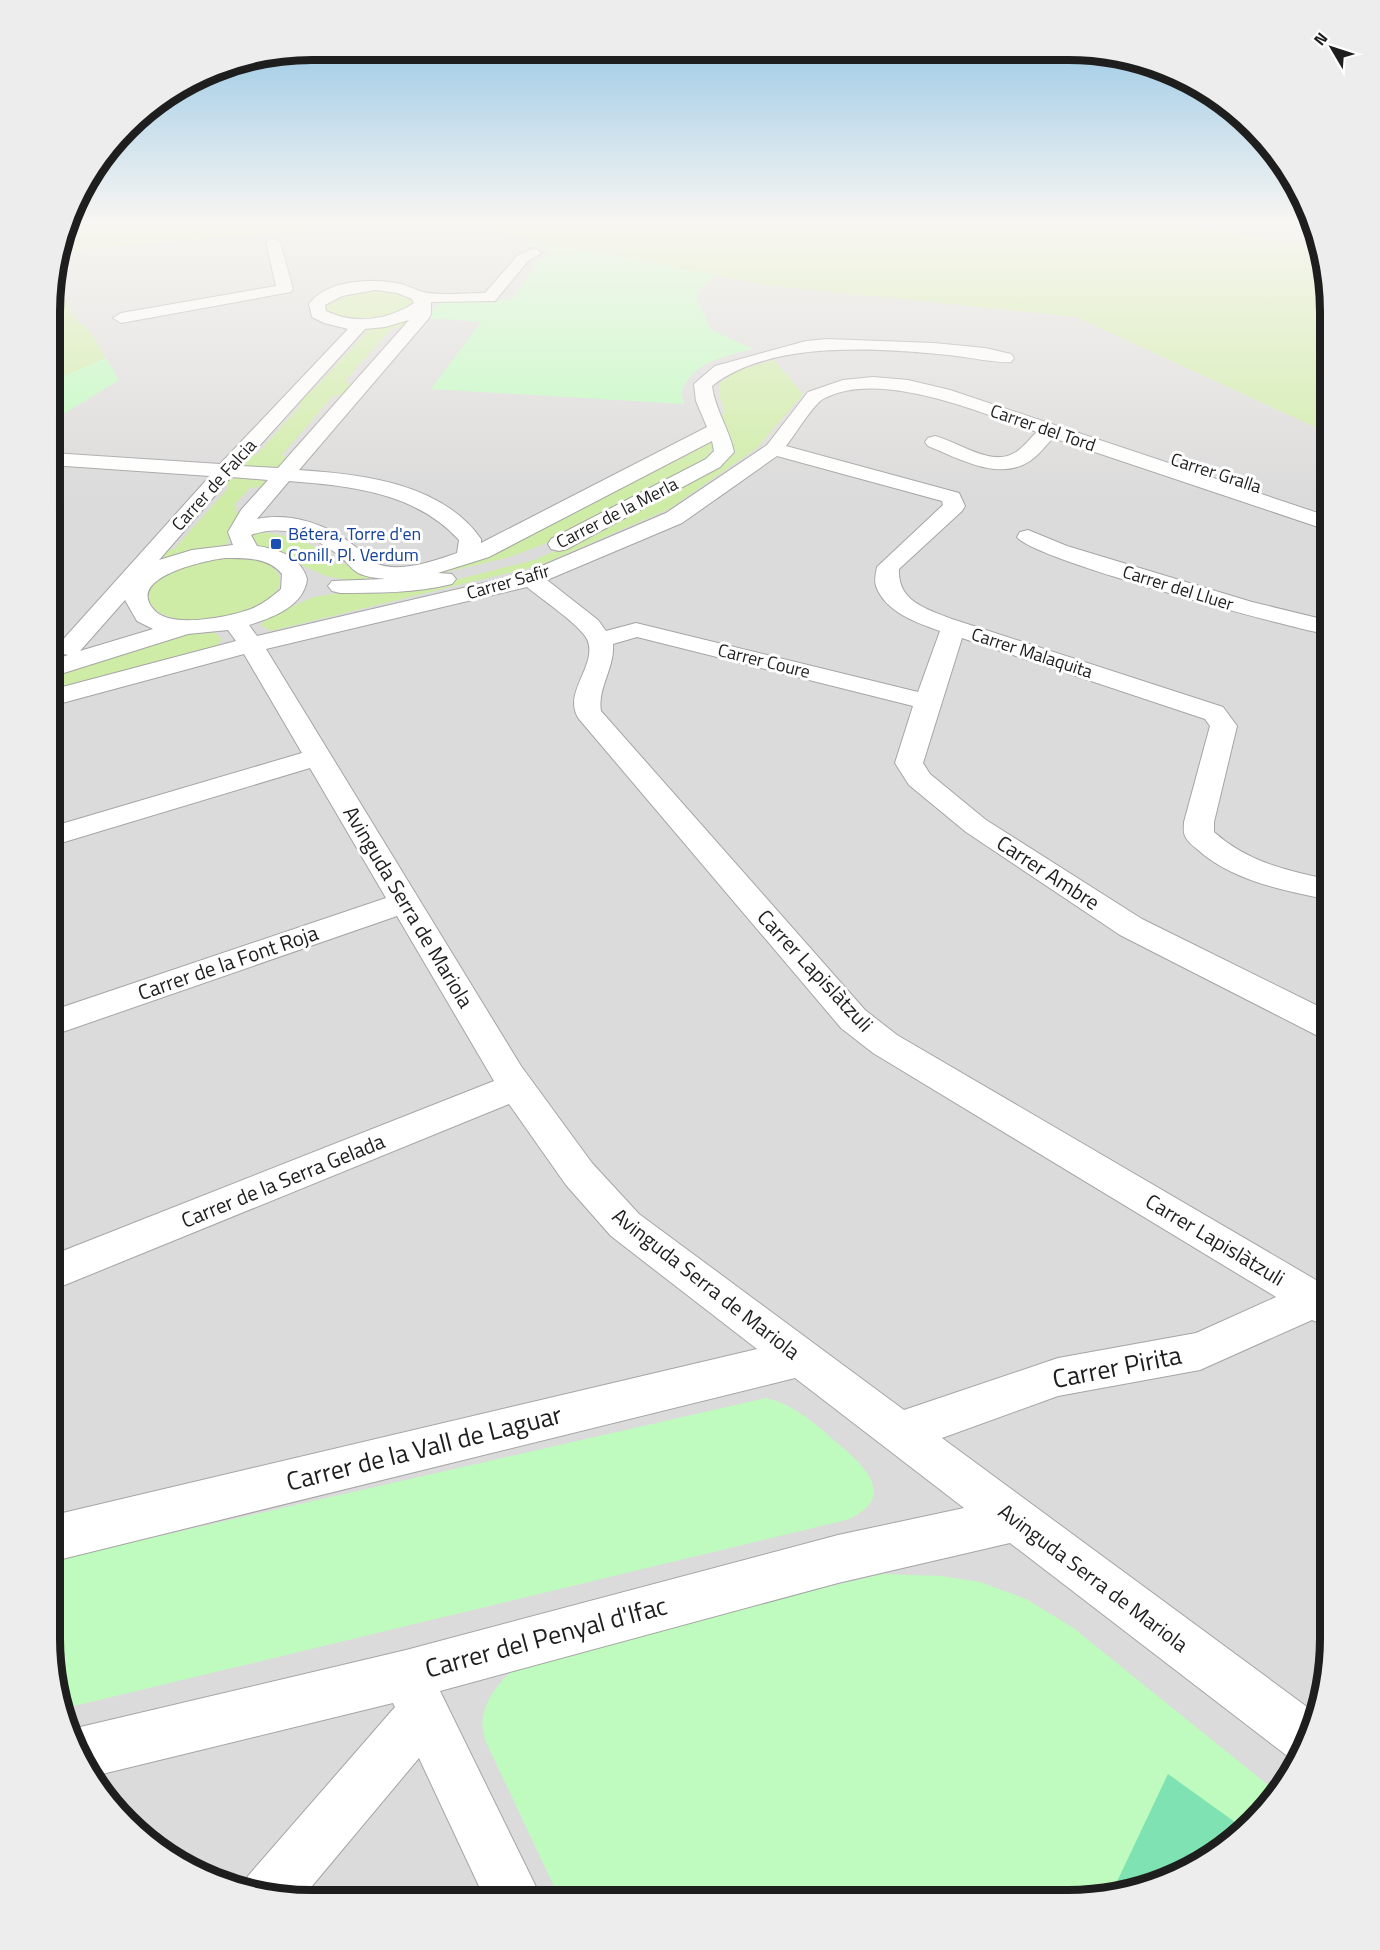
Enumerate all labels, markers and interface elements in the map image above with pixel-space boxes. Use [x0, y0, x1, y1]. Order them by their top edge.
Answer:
north arrow [1302, 18, 1362, 78]
text: N [1308, 27, 1333, 50]
street label: Carrer del Tord [987, 397, 1100, 458]
street label: Carrer de Falcia [165, 433, 262, 537]
street label: Carrer Gralla [1167, 445, 1265, 500]
street label: Carrer de la Merla [551, 470, 682, 555]
place label: Bétera, Torre d'en Conill, Pl. Verdum [288, 520, 421, 568]
marker: Bétera, Torre d'en Conill, Pl. Verdum [269, 537, 283, 551]
street label: Carrer Safir [463, 557, 553, 606]
street label: Carrer del Lluer [1119, 558, 1237, 617]
street label: Carrer Malaquita [968, 620, 1096, 685]
street label: Carrer Coure [715, 636, 813, 685]
street label: Avinguda Serra de Mariola [336, 799, 482, 1014]
street label: Carrer Ambre [991, 827, 1107, 918]
street label: Carrer Lapislàtzuli [750, 902, 881, 1039]
street label: Carrer de la Font Roja [133, 916, 323, 1008]
street label: Carrer de la Serra Gelada [176, 1124, 390, 1236]
street label: Carrer Lapislàtzuli [1140, 1185, 1291, 1293]
street label: Avinguda Serra de Mariola [606, 1200, 808, 1367]
street label: Carrer Pirita [1049, 1335, 1185, 1398]
street label: Carrer de la Vall de Laguar [282, 1394, 566, 1501]
street label: Avinguda Serra de Mariola [992, 1495, 1196, 1660]
street label: Carrer del Penyal d'Ifac [420, 1585, 671, 1688]

